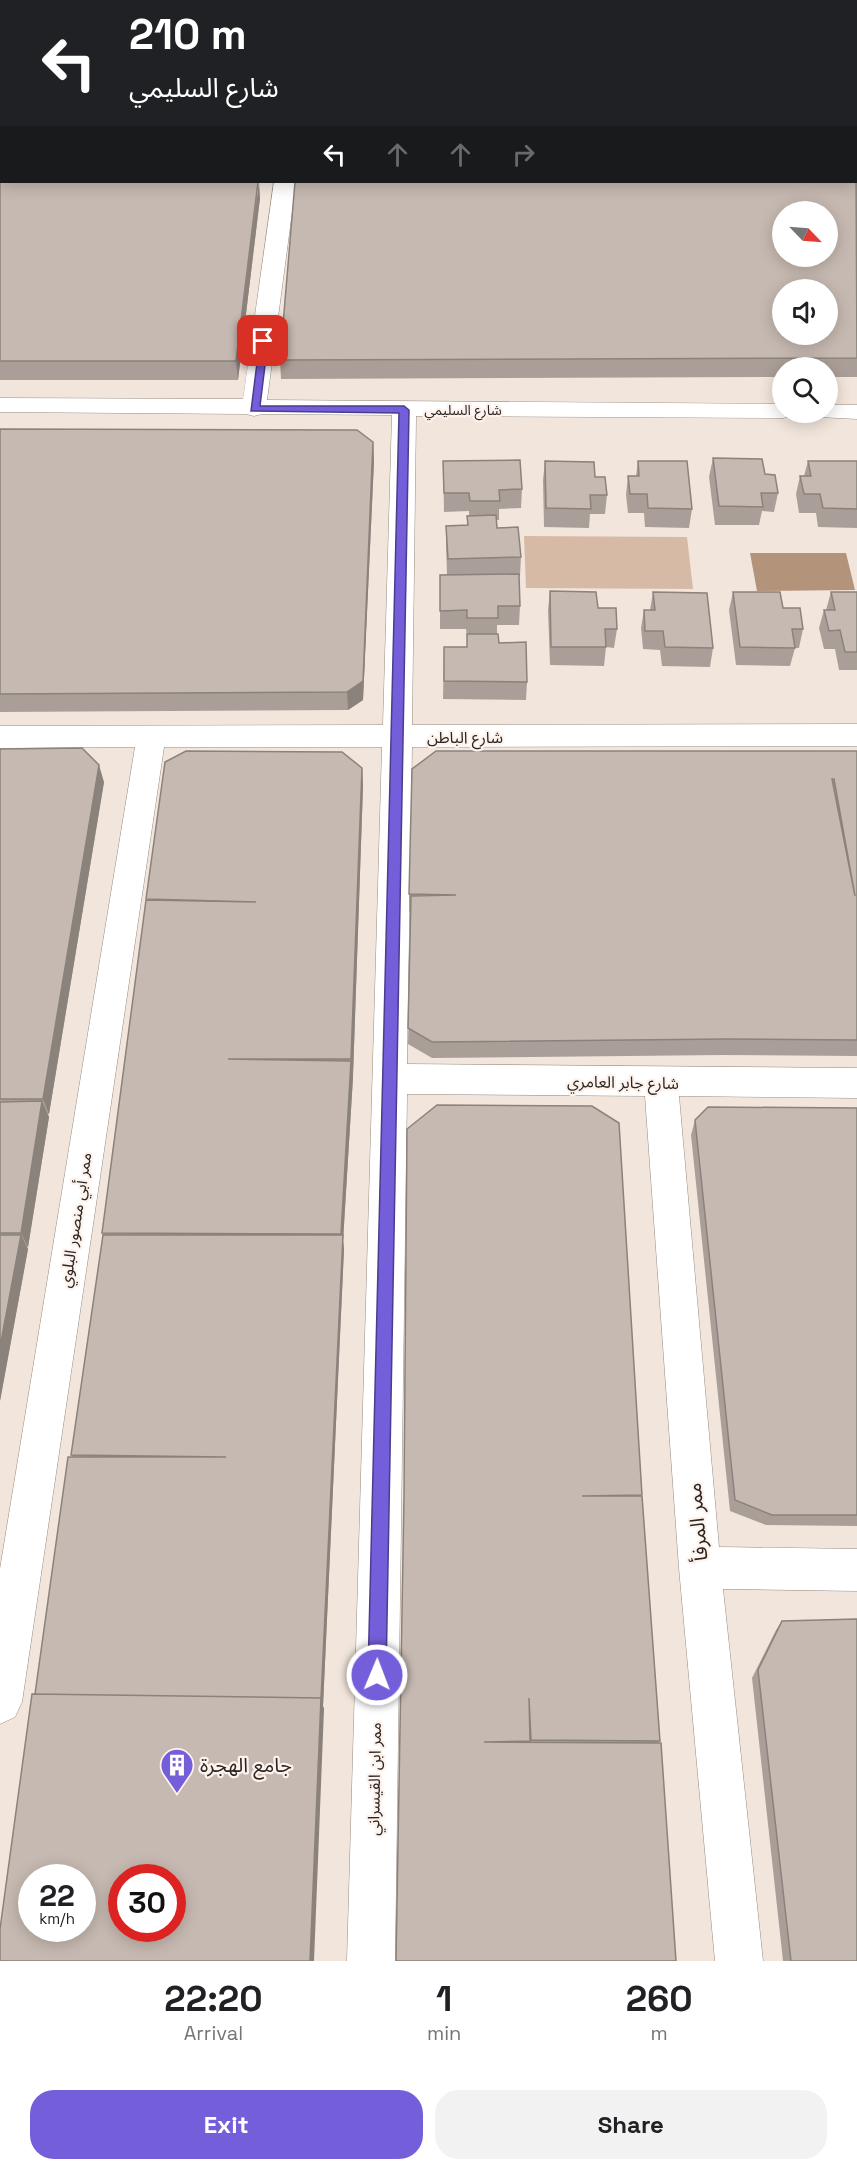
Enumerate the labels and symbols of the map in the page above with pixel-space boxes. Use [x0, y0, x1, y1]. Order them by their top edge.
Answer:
north arrow [772, 201, 838, 267]
pin [237, 315, 288, 366]
street label: شارع السليمي [424, 401, 502, 421]
street label: شارع الباطن [427, 727, 503, 750]
street label: شارع جابر العامري [567, 1071, 679, 1096]
street label: ممر أبي منصور البلوي [54, 1151, 98, 1289]
street label: ممر المرفأ [681, 1482, 713, 1563]
position arrow [345, 1643, 409, 1707]
street label: ممر ابن القيسراني [363, 1722, 388, 1836]
building icon: جامع الهجرة [159, 1747, 195, 1794]
place label: جامع الهجرة [200, 1752, 292, 1780]
speed limit sign: 30 [108, 1864, 186, 1942]

